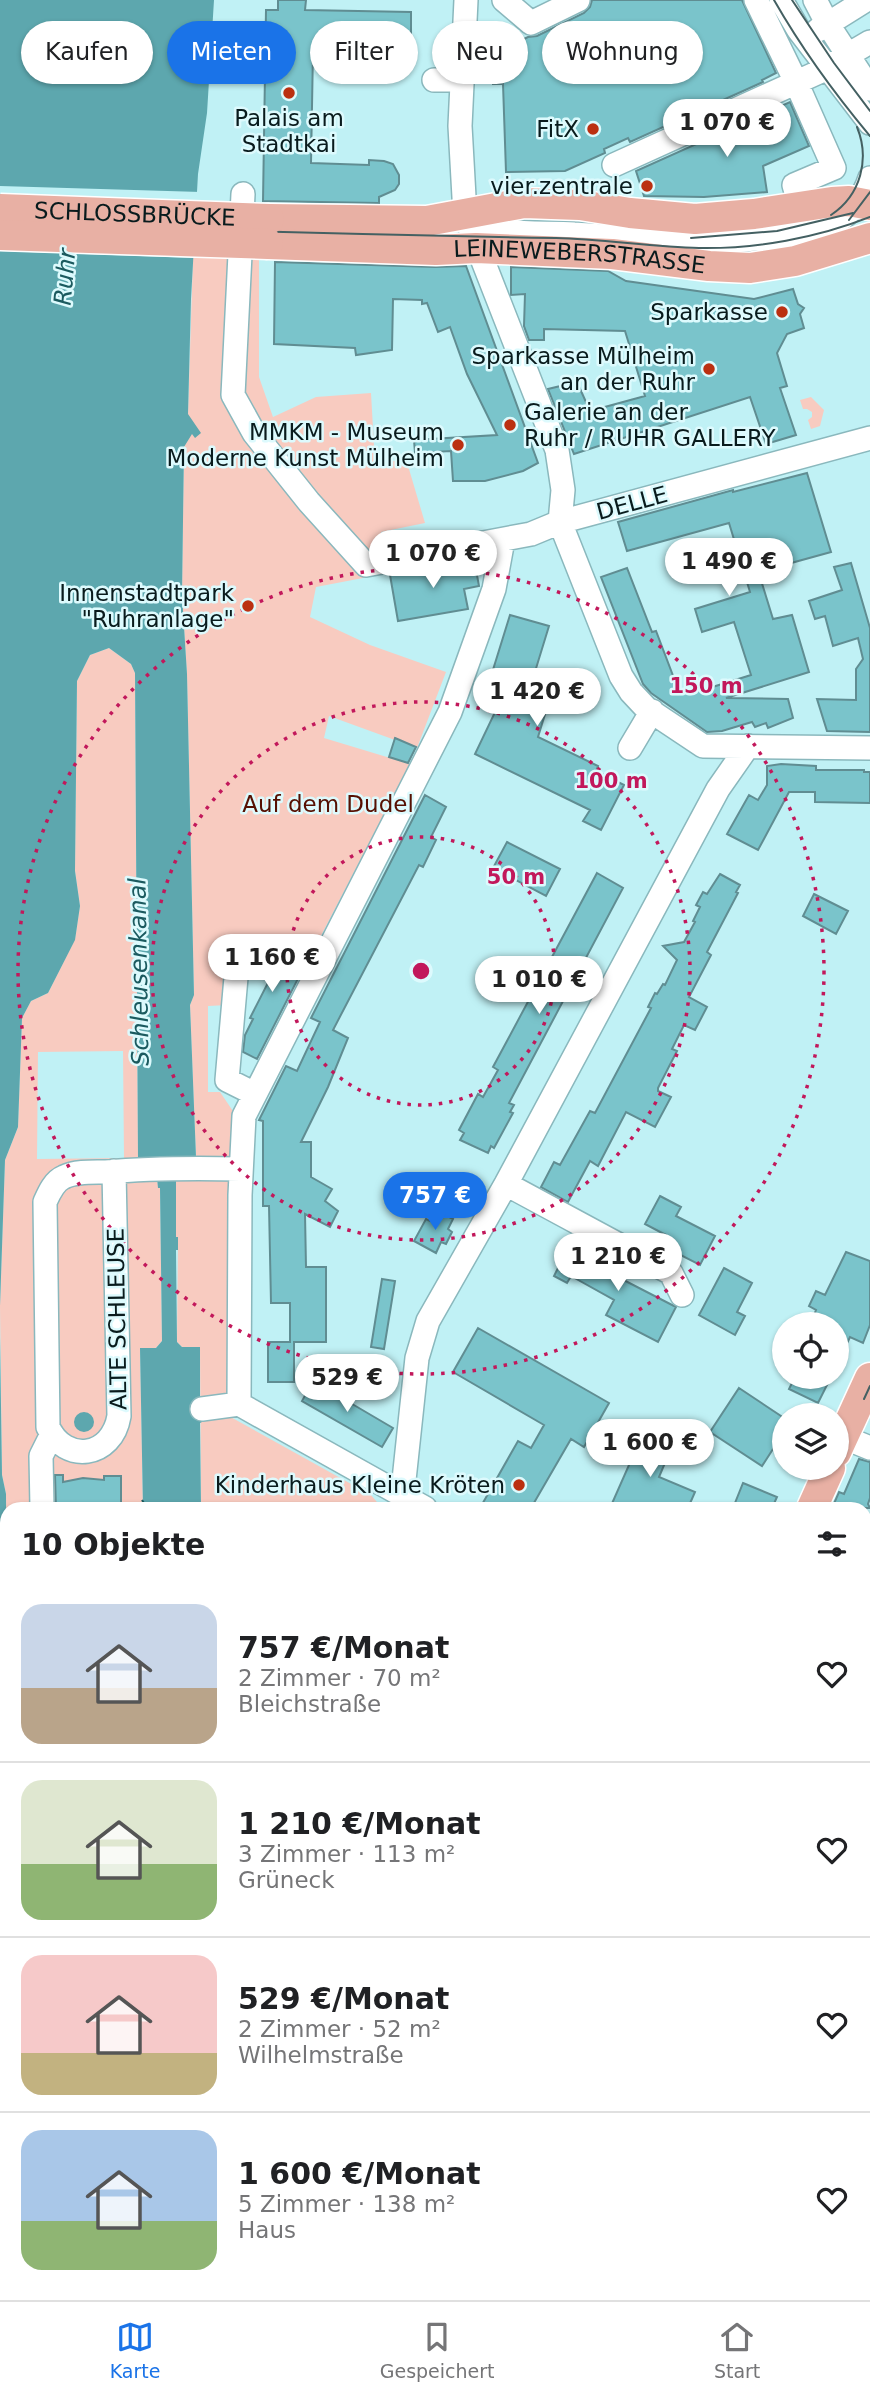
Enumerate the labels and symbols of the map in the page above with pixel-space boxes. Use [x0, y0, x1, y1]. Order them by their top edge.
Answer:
marker: Palais am Stadtkai [281, 85, 297, 101]
pin: 1 070 € [662, 100, 792, 159]
place label: Palais am Stadtkai [234, 105, 344, 157]
place label: FitX [536, 116, 579, 142]
marker: FitX [585, 121, 601, 137]
place label: vier.zentrale [490, 173, 633, 199]
marker: vier.zentrale [639, 178, 655, 194]
street label: SCHLOSSBRÜCKE [34, 197, 236, 231]
street label: LEINEWEBERSTRASSE [453, 235, 707, 278]
water label: Ruhr [49, 245, 82, 307]
place label: Sparkasse [650, 299, 768, 325]
marker: Sparkasse [774, 304, 790, 320]
place label: Sparkasse Mülheim an der Ruhr [471, 343, 696, 395]
marker: Sparkasse Mülheim an der Ruhr [701, 361, 717, 377]
place label: Galerie an der Ruhr / RUHR GALLERY [524, 399, 777, 451]
marker: Galerie an der Ruhr / RUHR GALLERY [502, 417, 518, 433]
place label: MMKM - Museum Moderne Kunst Mülheim [167, 419, 444, 471]
marker: MMKM - Museum Moderne Kunst Mülheim [450, 437, 466, 453]
street label: DELLE [594, 481, 670, 525]
pin: 1 070 € [368, 530, 498, 590]
pin: 1 490 € [664, 538, 794, 598]
place label: Innenstadtpark "Ruhranlage" [59, 580, 235, 632]
marker: Innenstadtpark "Ruhranlage" [240, 598, 256, 614]
pin: 1 420 € [472, 668, 602, 728]
text: 150 m [669, 674, 743, 698]
text: 100 m [574, 769, 648, 793]
park label: Auf dem Dudel [242, 791, 414, 817]
text: 50 m [487, 865, 545, 889]
water label: Schleusenkanal [123, 877, 155, 1066]
pin: 1 160 € [207, 934, 337, 994]
pin: 1 010 € [474, 956, 604, 1016]
centre of rings [409, 959, 433, 983]
pin: 757 € [386, 1172, 484, 1232]
street label: ALTE SCHLEUSE [102, 1228, 132, 1410]
pin: 1 210 € [553, 1234, 683, 1293]
pin: 529 € [298, 1354, 396, 1414]
pin: 1 600 € [585, 1420, 715, 1479]
place label: Kinderhaus Kleine Kröten [215, 1472, 505, 1498]
marker: Kinderhaus Kleine Kröten [511, 1477, 527, 1493]

